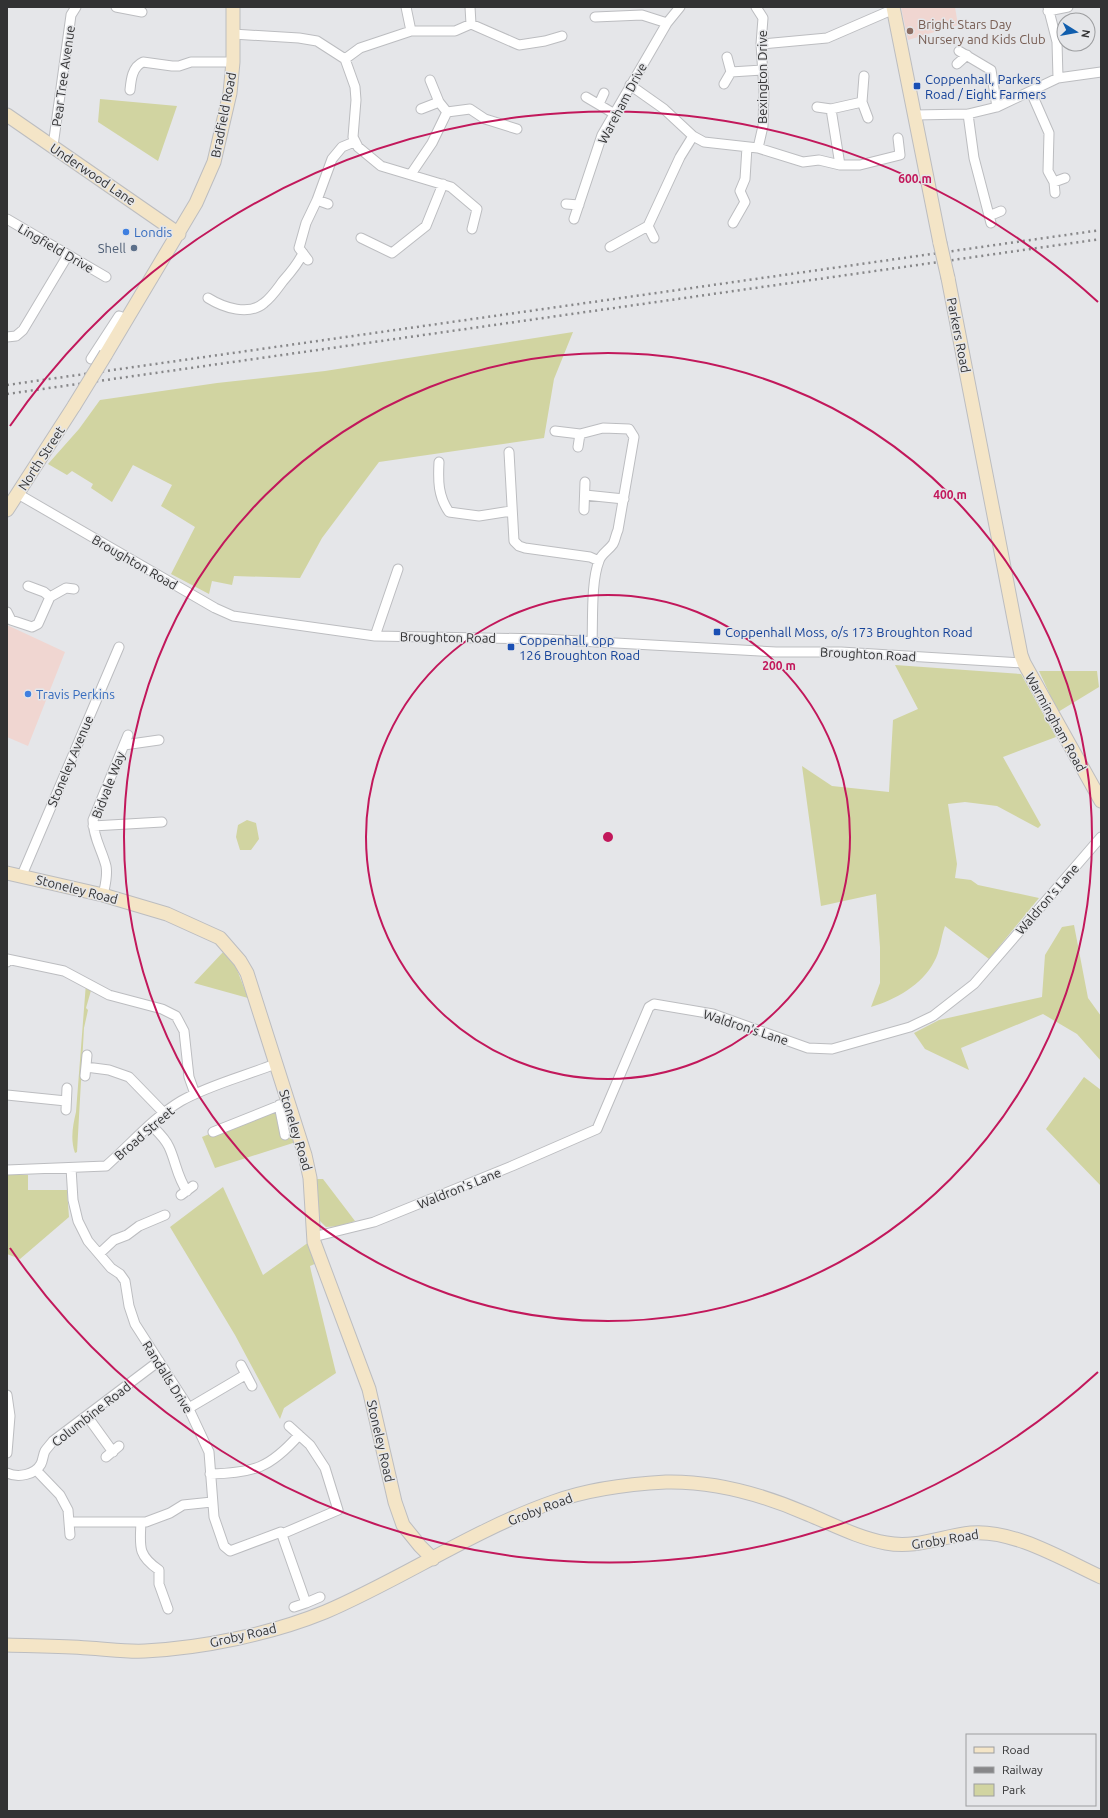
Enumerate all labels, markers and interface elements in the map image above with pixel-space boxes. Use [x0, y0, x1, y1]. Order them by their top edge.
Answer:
north arrow [1056, 12, 1096, 52]
place label: Bright Stars Day Nursery and Kids Club [918, 17, 1046, 46]
street label: Pear Tree Avenue [49, 24, 77, 128]
marker: Bright Stars Day Nursery and Kids Club [905, 26, 915, 36]
text: N [1079, 29, 1092, 39]
street label: Bexington Drive [755, 30, 769, 124]
street label: Wareham Drive [595, 60, 649, 146]
street label: Bradfield Road [208, 71, 238, 159]
place label: Coppenhall, Parkers Road / Eight Farmers [925, 72, 1046, 101]
marker: Coppenhall, Parkers Road / Eight Farmers [912, 81, 922, 91]
street label: Underwood Lane [48, 140, 138, 208]
text: 600 m [898, 172, 932, 185]
street label: Lingfield Drive [16, 221, 96, 275]
place label: Londis [134, 225, 172, 239]
marker: Londis [121, 227, 131, 237]
place label: Shell [98, 241, 127, 255]
marker: Shell [129, 243, 139, 253]
street label: Parkers Road [945, 296, 973, 374]
street label: North Street [15, 423, 67, 493]
text: 400 m [933, 488, 967, 501]
street label: Broughton Road [90, 532, 180, 592]
place label: Coppenhall Moss, o/s 173 Broughton Road [725, 625, 973, 640]
marker: Coppenhall Moss, o/s 173 Broughton Road [712, 627, 722, 637]
street label: Broughton Road [400, 629, 496, 645]
place label: Coppenhall, opp 126 Broughton Road [519, 633, 640, 662]
marker: Coppenhall, opp 126 Broughton Road [506, 642, 516, 652]
street label: Broughton Road [820, 644, 916, 664]
text: 200 m [762, 659, 796, 672]
street label: Warmingham Road [1023, 670, 1089, 774]
place label: Travis Perkins [36, 687, 115, 701]
marker: Travis Perkins [23, 689, 33, 699]
street label: Stoneley Avenue [44, 713, 96, 809]
street label: Bidvale Way [89, 750, 127, 820]
centre of rings [601, 830, 615, 844]
street label: Waldron's Lane [1013, 861, 1081, 937]
street label: Stoneley Road [35, 872, 119, 906]
street label: Waldron's Lane [702, 1007, 790, 1047]
street label: Stoneley Road [277, 1088, 315, 1172]
street label: Broad Street [111, 1103, 177, 1163]
street label: Waldron's Lane [415, 1165, 503, 1211]
street label: Randalls Drive [140, 1338, 196, 1416]
street label: Columbine Road [49, 1379, 133, 1449]
street label: Stoneley Road [365, 1399, 397, 1483]
street label: Groby Road [506, 1490, 574, 1528]
street label: Groby Road [910, 1527, 980, 1551]
street label: Groby Road [208, 1621, 278, 1649]
legend [966, 1734, 1096, 1806]
text: Road [1002, 1743, 1030, 1756]
text: Railway [1002, 1763, 1043, 1776]
text: Park [1002, 1783, 1026, 1796]

